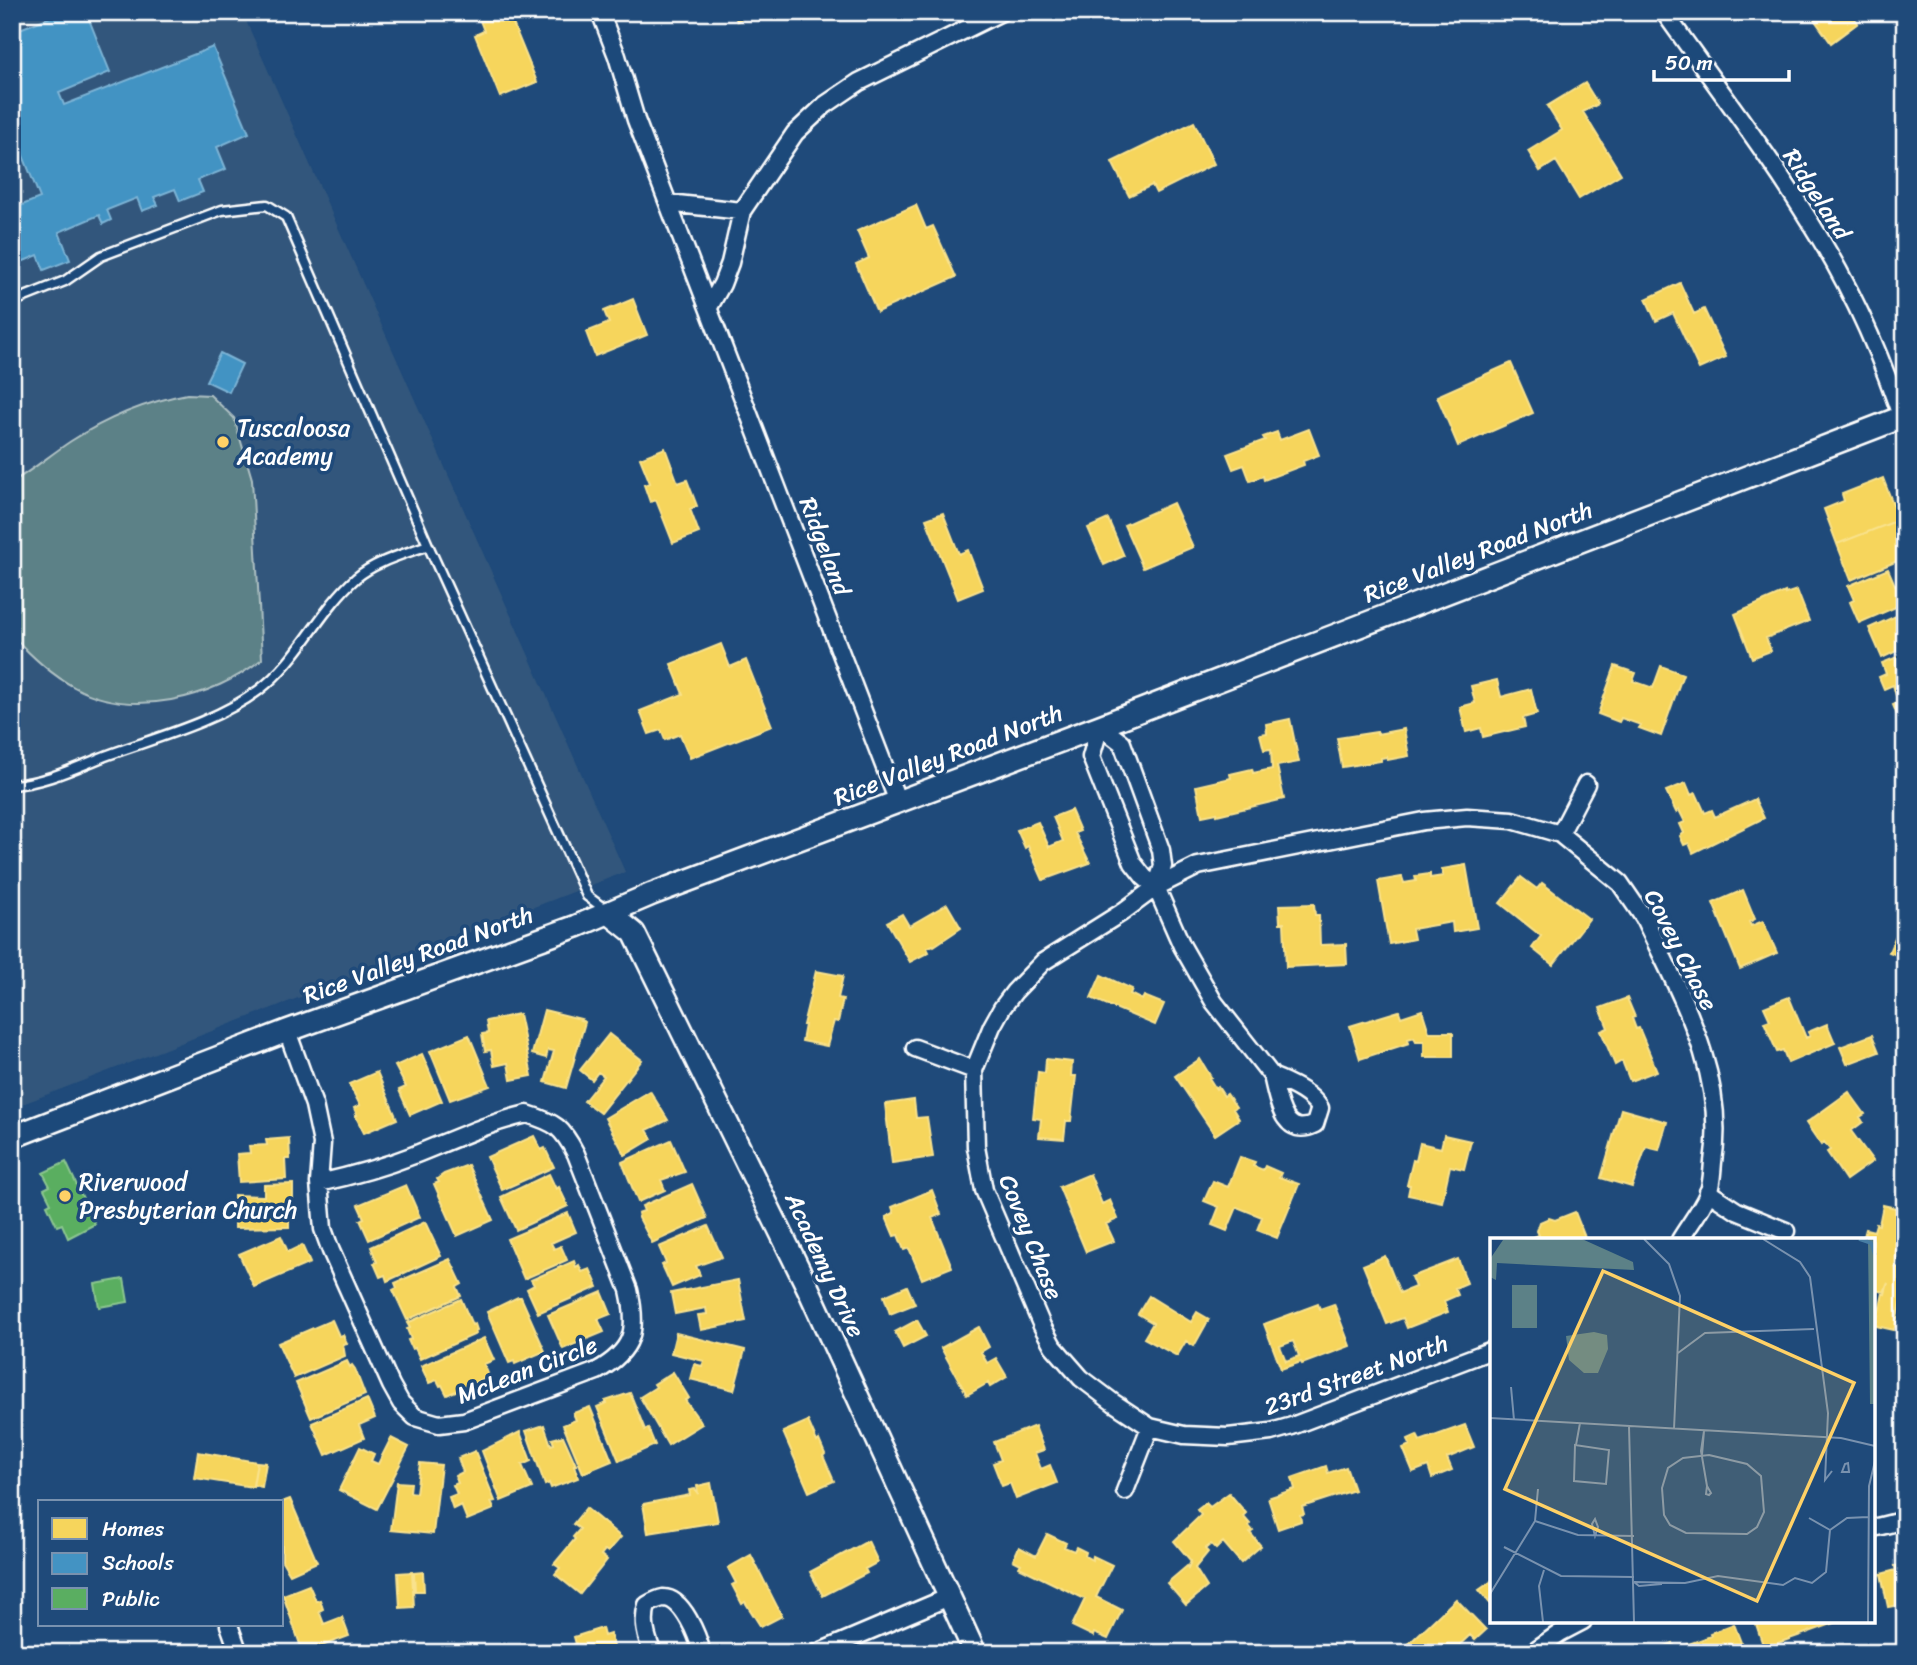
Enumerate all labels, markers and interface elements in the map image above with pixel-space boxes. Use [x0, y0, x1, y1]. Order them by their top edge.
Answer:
scale bar [1654, 38, 1789, 82]
text: 50 m [1665, 44, 1713, 82]
street label: Ridgeland [1771, 139, 1863, 250]
place label: Tuscaloosa Academy [236, 407, 351, 477]
marker: Tuscaloosa Academy [215, 434, 231, 450]
street label: Rice Valley Road North [1357, 489, 1599, 615]
street label: Ridgeland [787, 490, 864, 603]
street label: Rice Valley Road North [827, 692, 1069, 818]
street label: Covey Chase [1632, 882, 1730, 1018]
street label: Rice Valley Road North [297, 894, 539, 1016]
place label: Riverwood Presbyterian Church [79, 1161, 297, 1231]
street label: Covey Chase [987, 1168, 1075, 1306]
street label: Academy Drive [773, 1184, 877, 1345]
marker: Riverwood Presbyterian Church [57, 1188, 73, 1204]
inset map [1490, 1238, 1875, 1623]
street label: 23rd Street North [1258, 1322, 1454, 1428]
street label: McLean Circle [450, 1324, 604, 1416]
legend [38, 1500, 284, 1626]
text: Homes [102, 1510, 164, 1548]
text: Schools [102, 1544, 174, 1582]
text: Public [102, 1580, 160, 1618]

